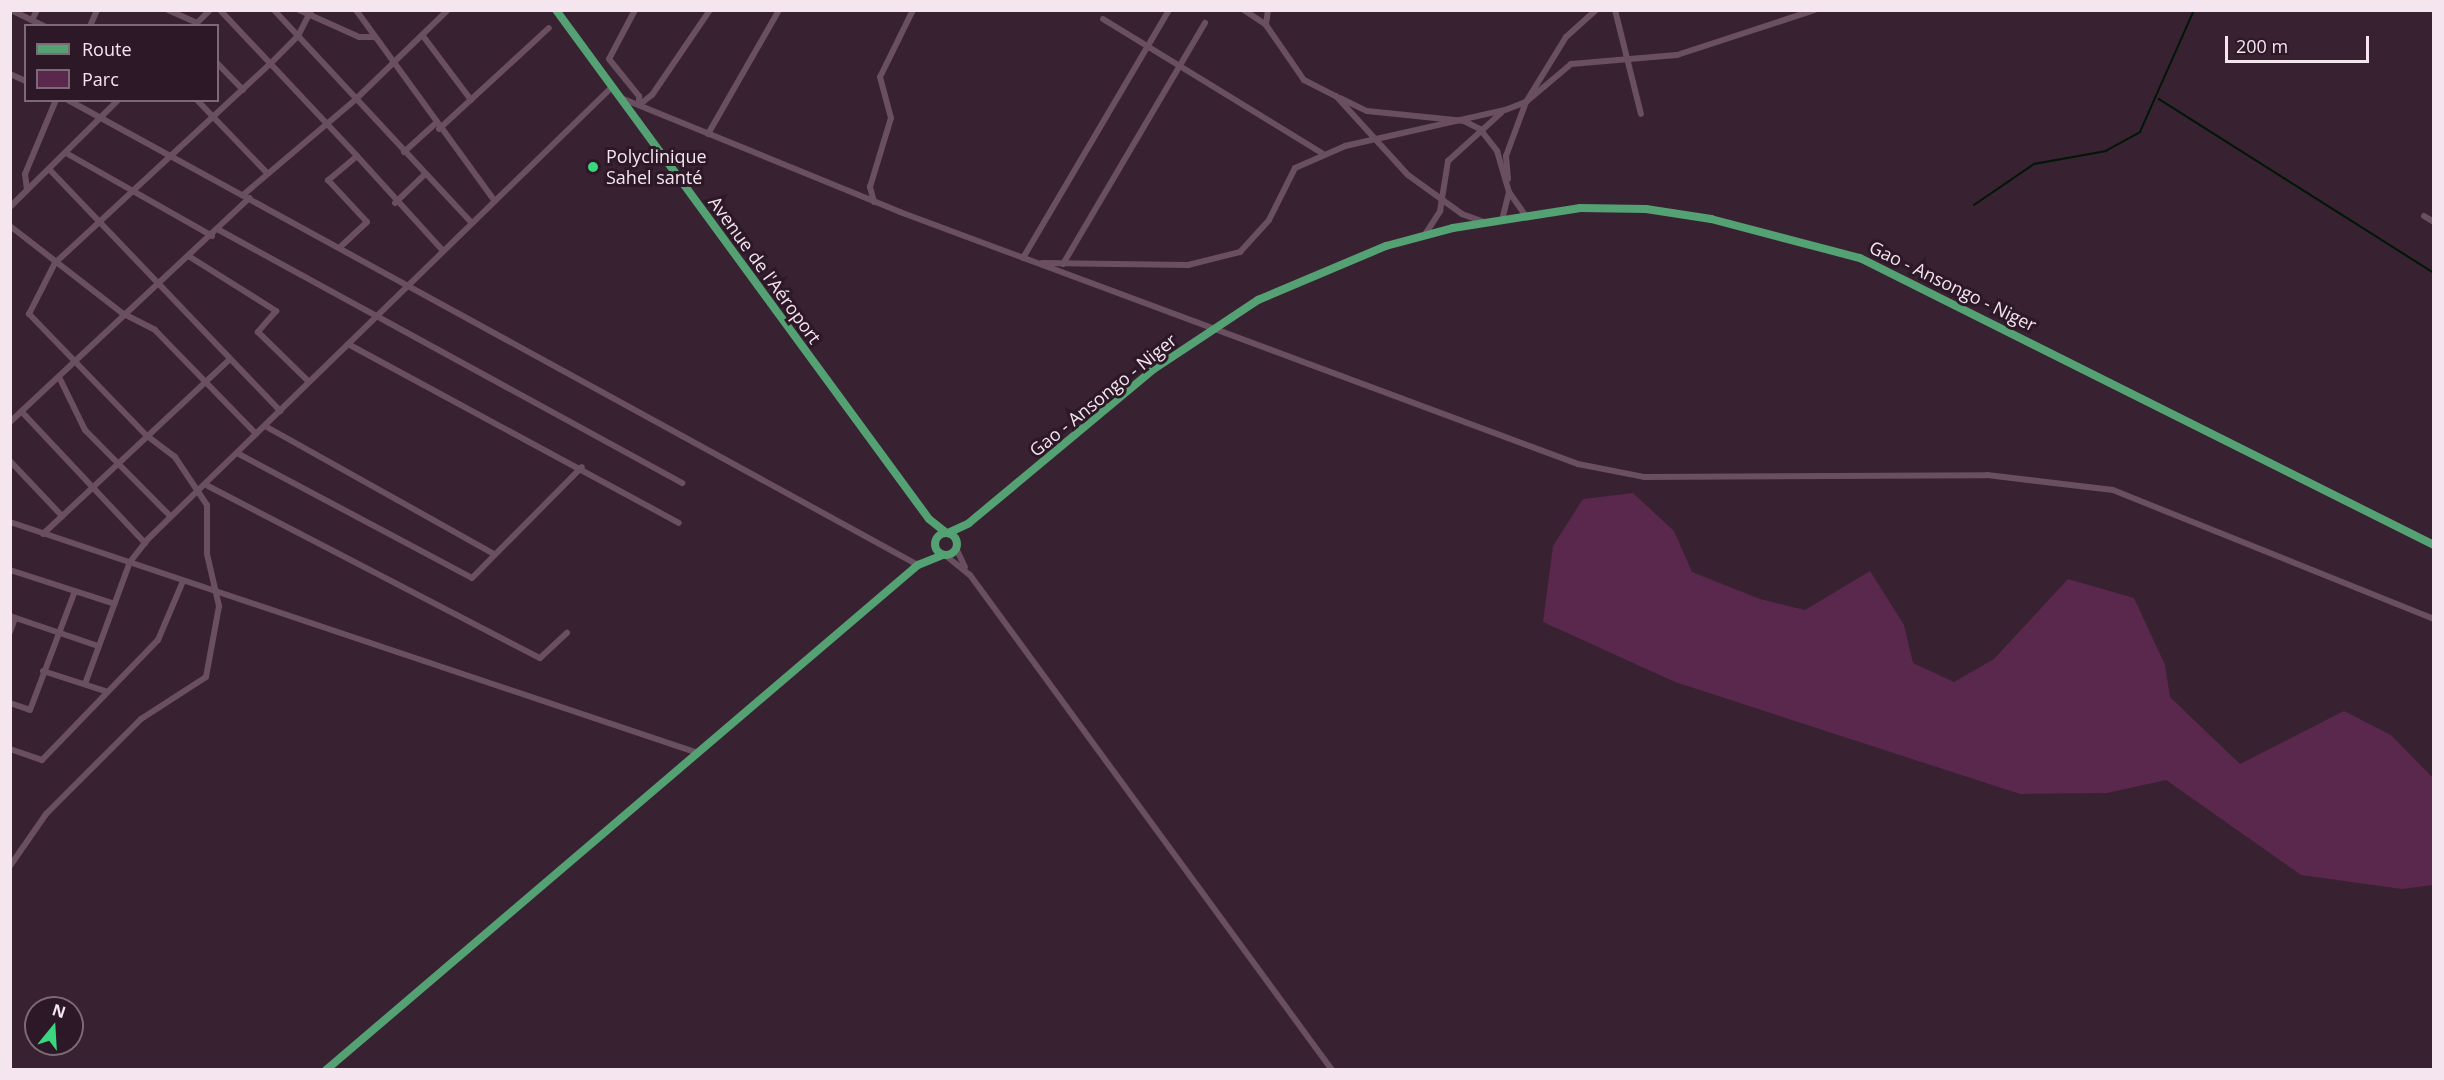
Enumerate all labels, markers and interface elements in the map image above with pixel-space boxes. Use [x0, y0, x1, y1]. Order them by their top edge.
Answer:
legend [24, 24, 219, 102]
scale bar [2228, 24, 2372, 62]
text: 200 m [2236, 34, 2288, 58]
text: Route [82, 37, 132, 61]
text: Parc [82, 67, 119, 91]
place label: Polyclinique Sahel santé [606, 146, 707, 188]
marker: Polyclinique Sahel santé [584, 158, 602, 176]
street label: Avenue de l'Aéroport [704, 192, 826, 348]
street label: Gao - Ansongo - Niger [1866, 236, 2040, 336]
street label: Gao - Ansongo - Niger [1025, 329, 1181, 461]
north arrow [24, 996, 84, 1056]
text: N [49, 998, 69, 1023]

